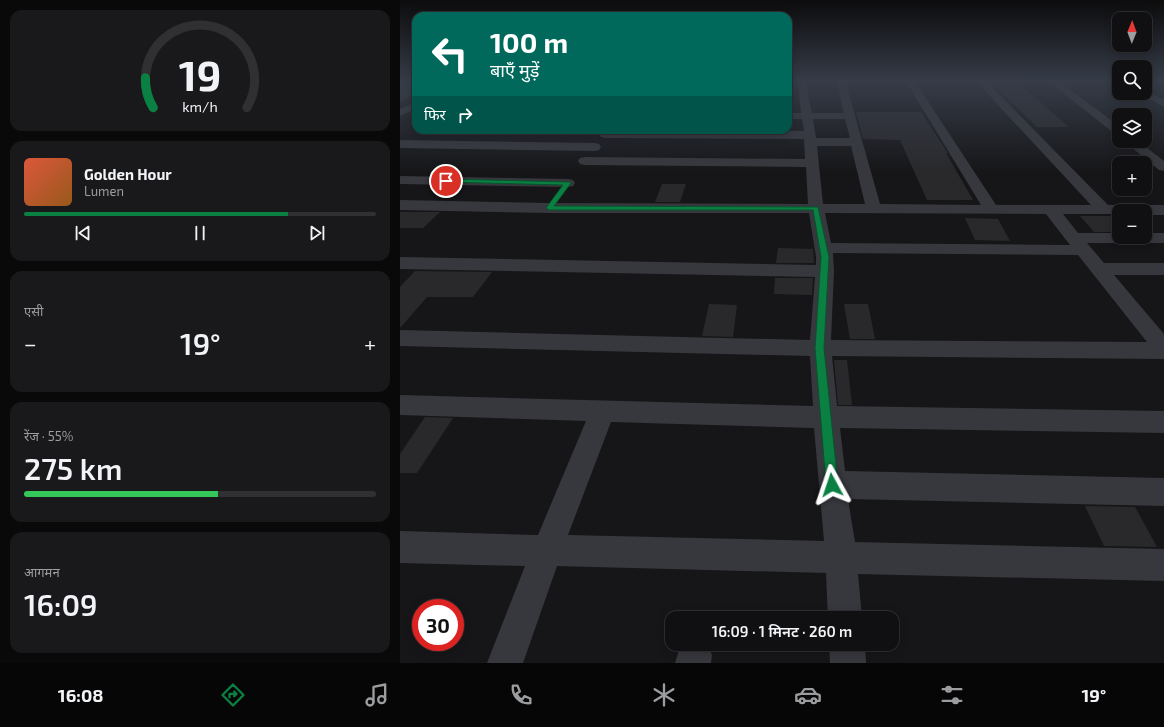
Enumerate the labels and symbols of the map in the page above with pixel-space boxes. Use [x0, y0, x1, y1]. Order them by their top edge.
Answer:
north arrow [1112, 12, 1152, 52]
pin [429, 164, 463, 198]
position arrow [811, 464, 853, 506]
speed limit sign: 30 [412, 599, 464, 651]

